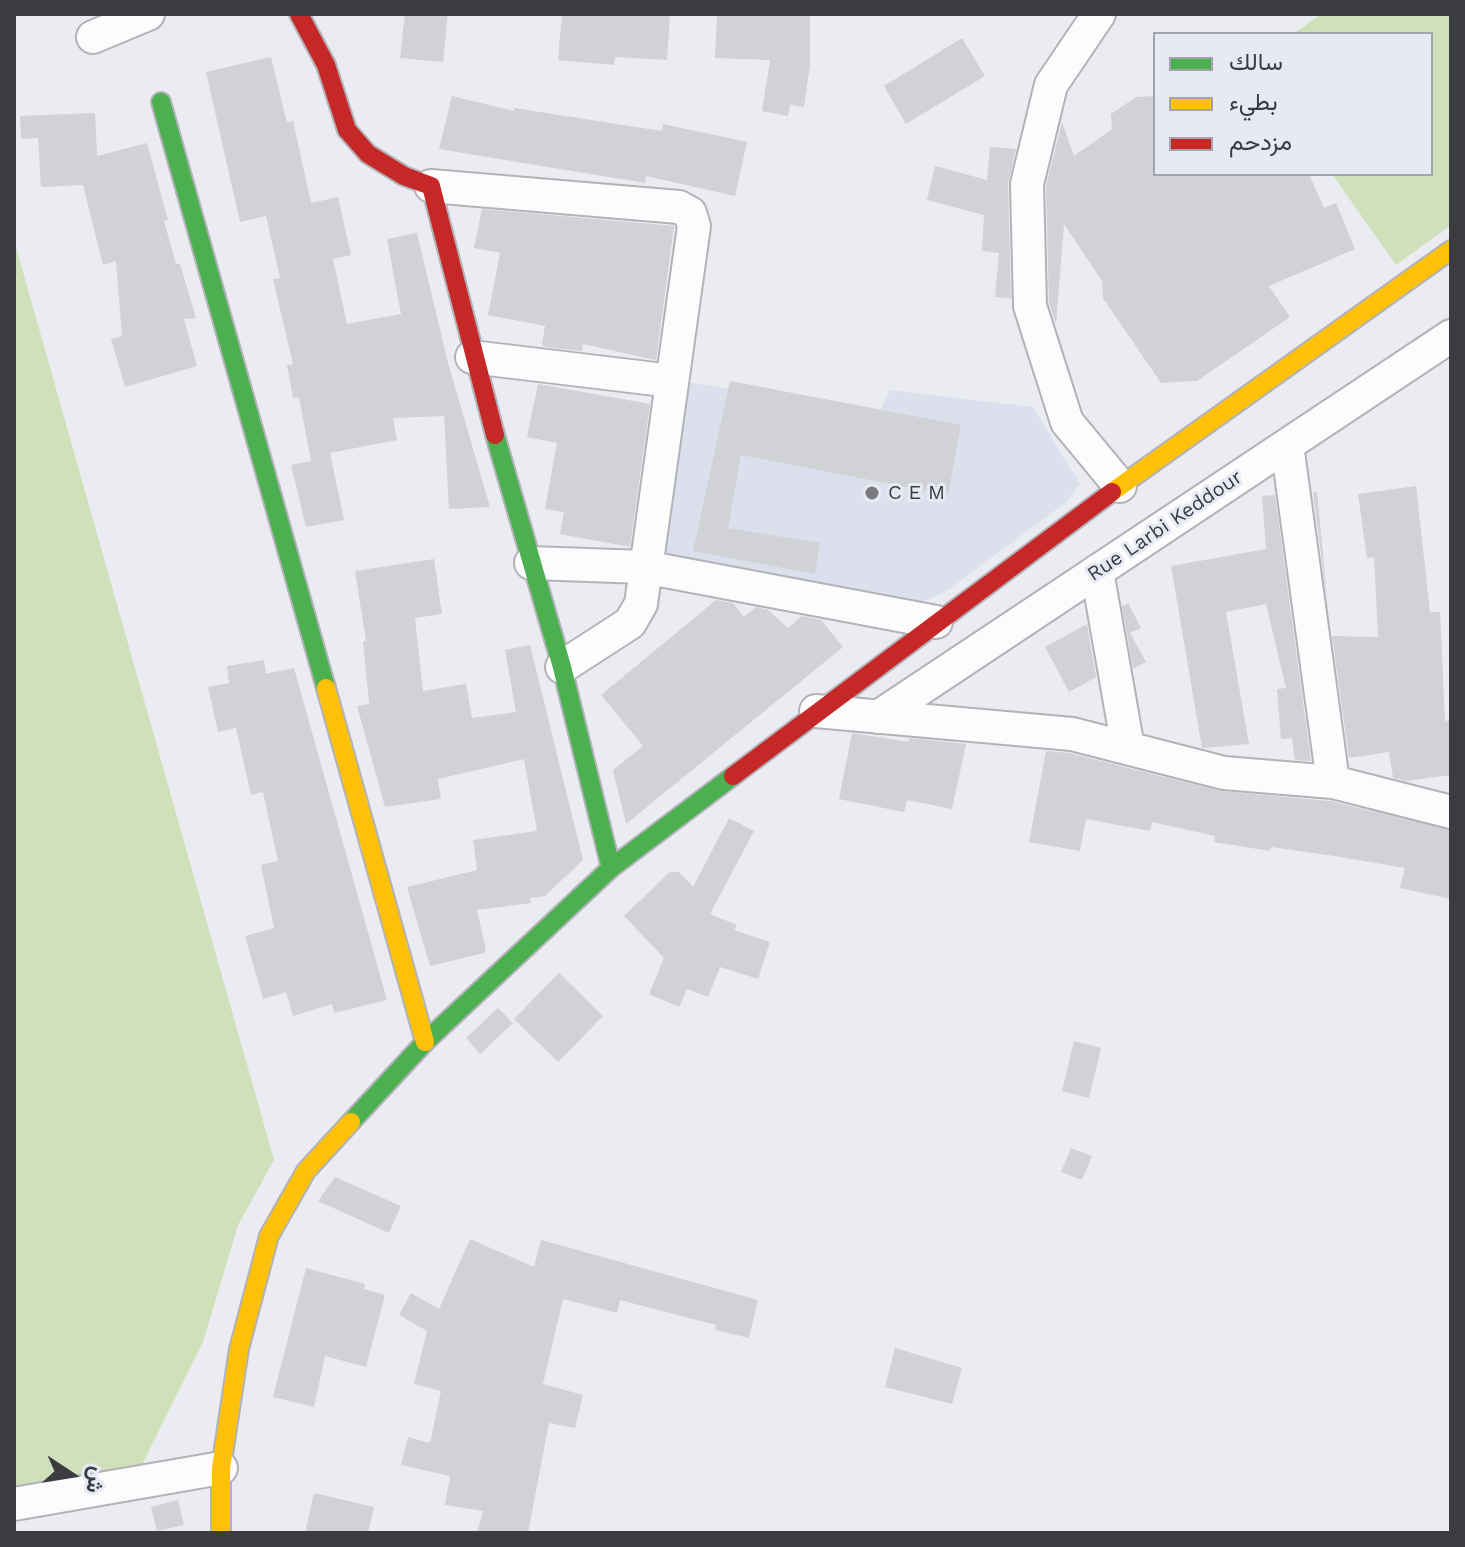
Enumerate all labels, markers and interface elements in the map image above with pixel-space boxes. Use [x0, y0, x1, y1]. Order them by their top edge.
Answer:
legend [1153, 32, 1433, 176]
text: سالك [1229, 48, 1283, 76]
text: بطيء [1229, 88, 1278, 116]
text: مزدحم [1229, 128, 1292, 156]
street label: Rue Larbi Keddour [1083, 465, 1247, 587]
place label: C E M [888, 481, 945, 505]
marker: C E M [863, 484, 881, 502]
north arrow [32, 1435, 112, 1515]
text: ش [81, 1465, 111, 1496]

